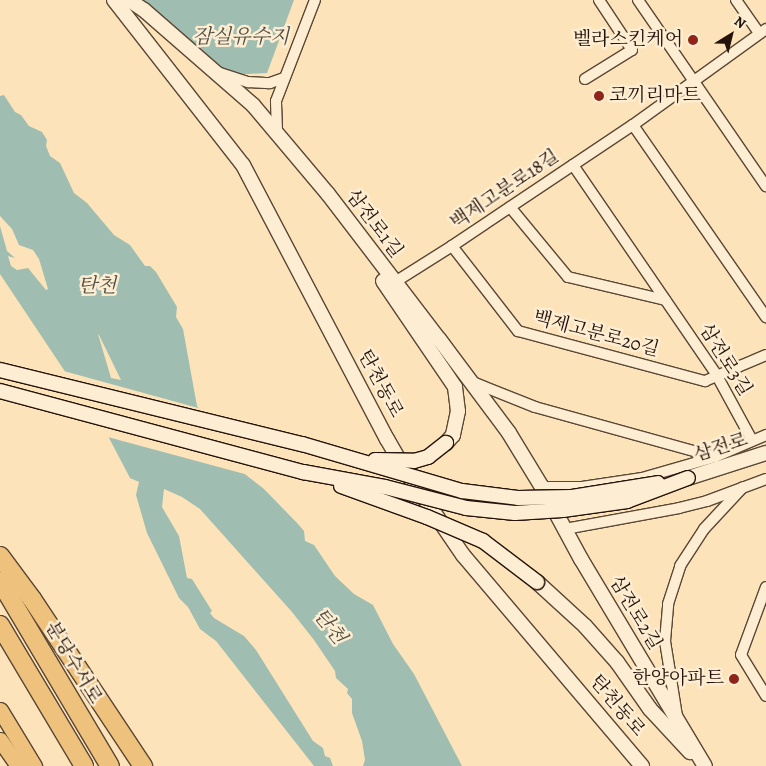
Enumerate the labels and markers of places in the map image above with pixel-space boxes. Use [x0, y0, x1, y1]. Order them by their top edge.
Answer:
place label: 벨라스킨케어 [573, 29, 683, 51]
marker: 벨라스킨케어 [687, 34, 699, 46]
place label: 코끼리마트 [609, 85, 701, 107]
marker: 코끼리마트 [593, 90, 605, 102]
place label: 한양아파트 [632, 668, 724, 690]
marker: 한양아파트 [728, 673, 740, 685]

